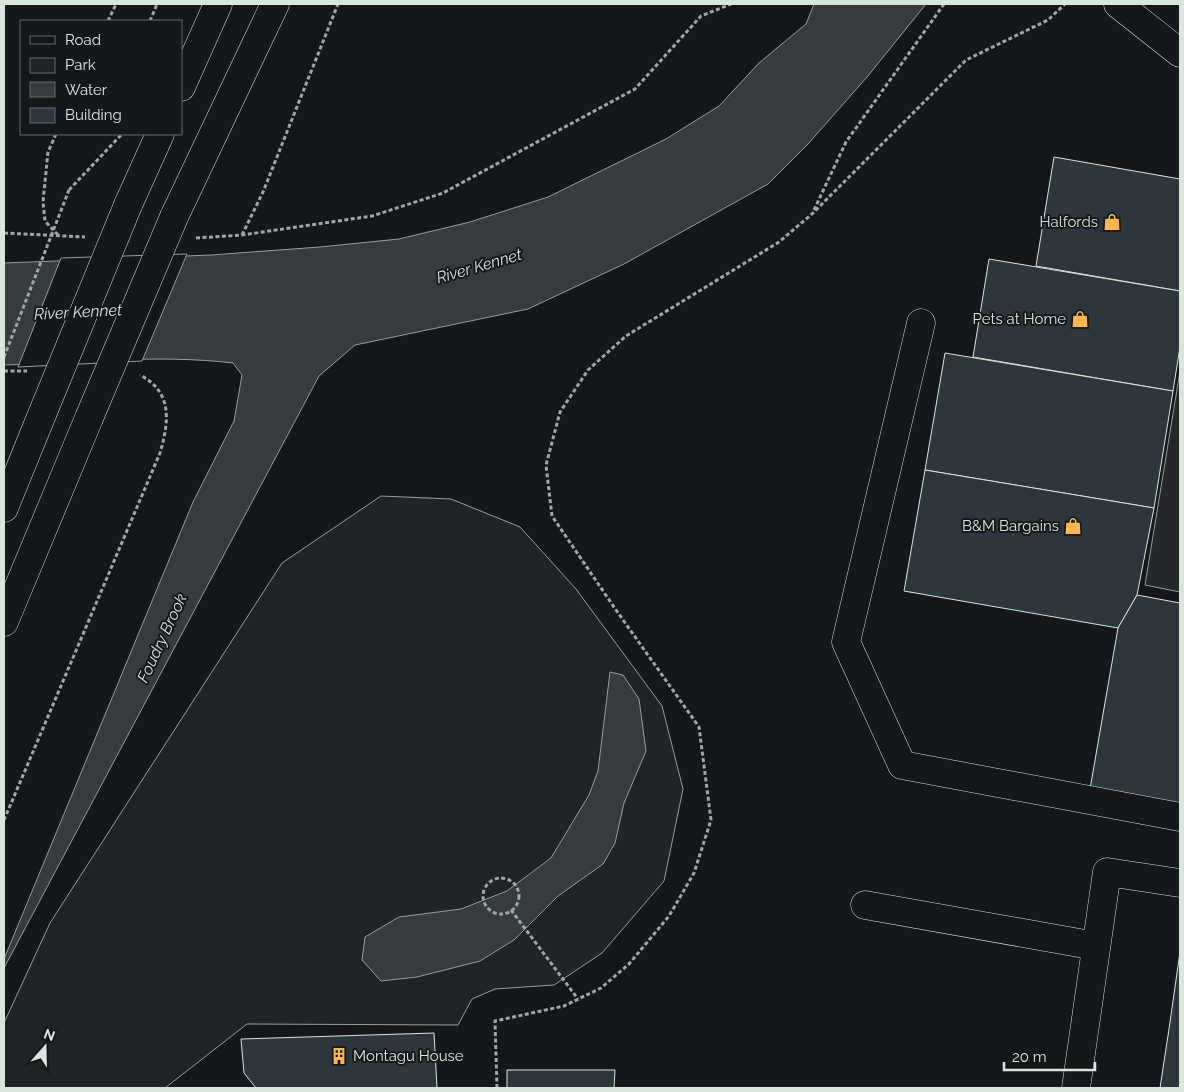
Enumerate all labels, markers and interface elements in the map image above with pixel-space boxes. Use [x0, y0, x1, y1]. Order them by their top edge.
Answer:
legend [20, 20, 182, 135]
text: Road [65, 31, 101, 49]
text: Park [65, 56, 96, 74]
text: Water [65, 81, 108, 99]
text: Building [65, 106, 122, 124]
shop icon: Halfords [1102, 212, 1122, 232]
place label: Halfords [1039, 213, 1098, 231]
water label: River Kennet [434, 244, 525, 287]
water label: River Kennet [33, 300, 123, 324]
shop icon: Pets at Home [1070, 309, 1090, 329]
place label: Pets at Home [973, 310, 1066, 328]
shop icon: B&M Bargains [1063, 516, 1083, 536]
place label: B&M Bargains [962, 517, 1059, 535]
water label: Foudry Brook [133, 590, 191, 685]
north arrow [20, 1022, 70, 1072]
text: N [42, 1025, 57, 1044]
scale bar [1004, 1040, 1095, 1072]
building icon: Montagu House [329, 1046, 349, 1066]
place label: Montagu House [353, 1047, 464, 1065]
text: 20 m [1012, 1048, 1047, 1066]

